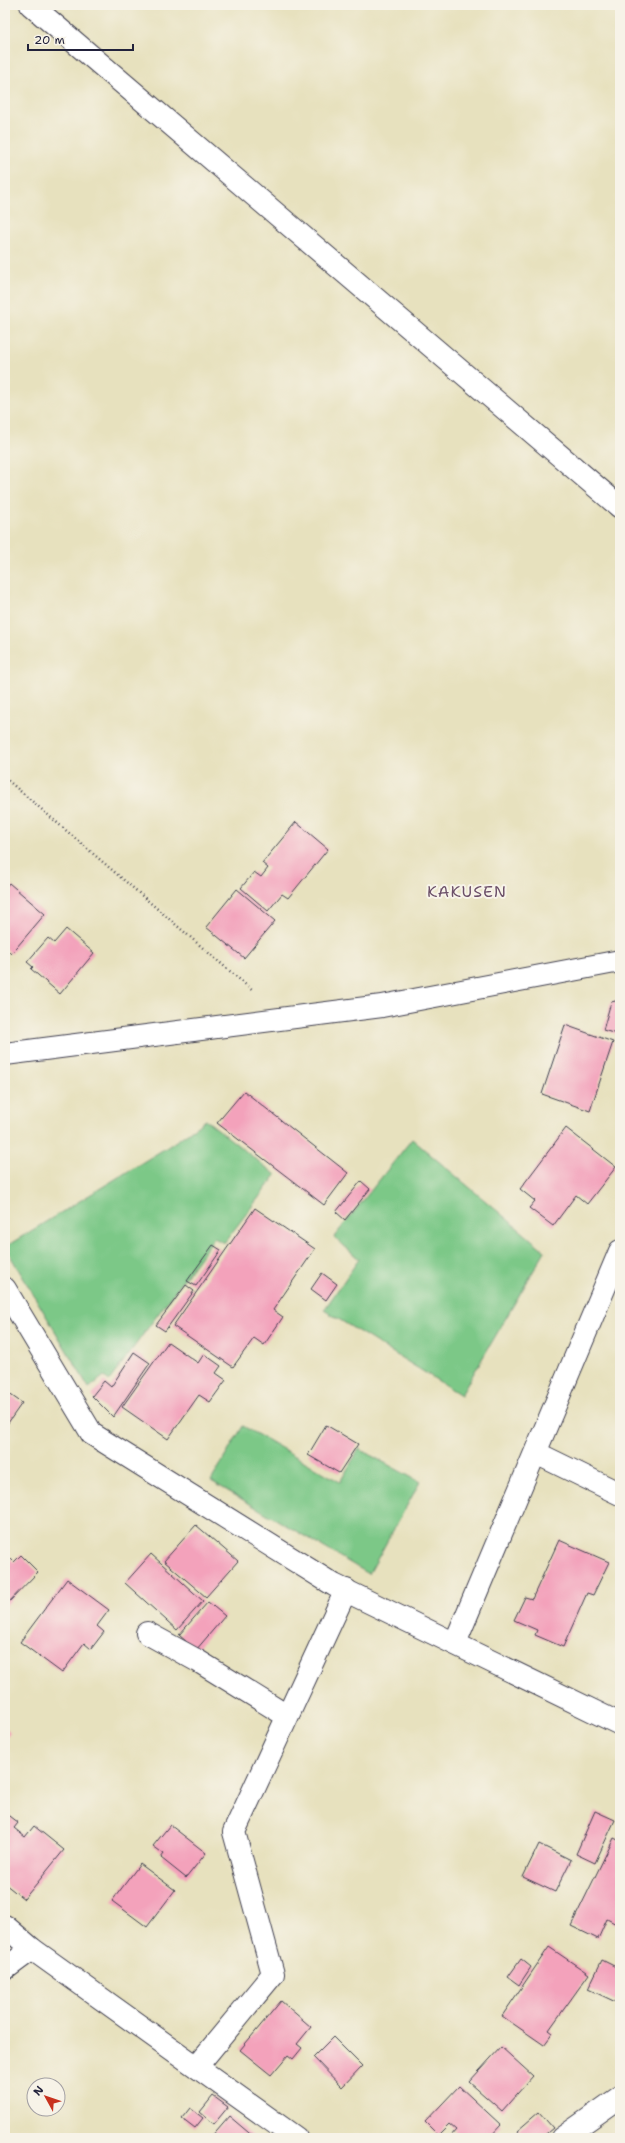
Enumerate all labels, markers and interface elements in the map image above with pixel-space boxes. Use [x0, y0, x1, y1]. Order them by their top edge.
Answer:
scale bar [28, 26, 133, 52]
text: 20 m [34, 32, 65, 48]
district label: KAKUSEN [427, 881, 507, 902]
north arrow [26, 2077, 66, 2117]
text: N [30, 2083, 47, 2099]

